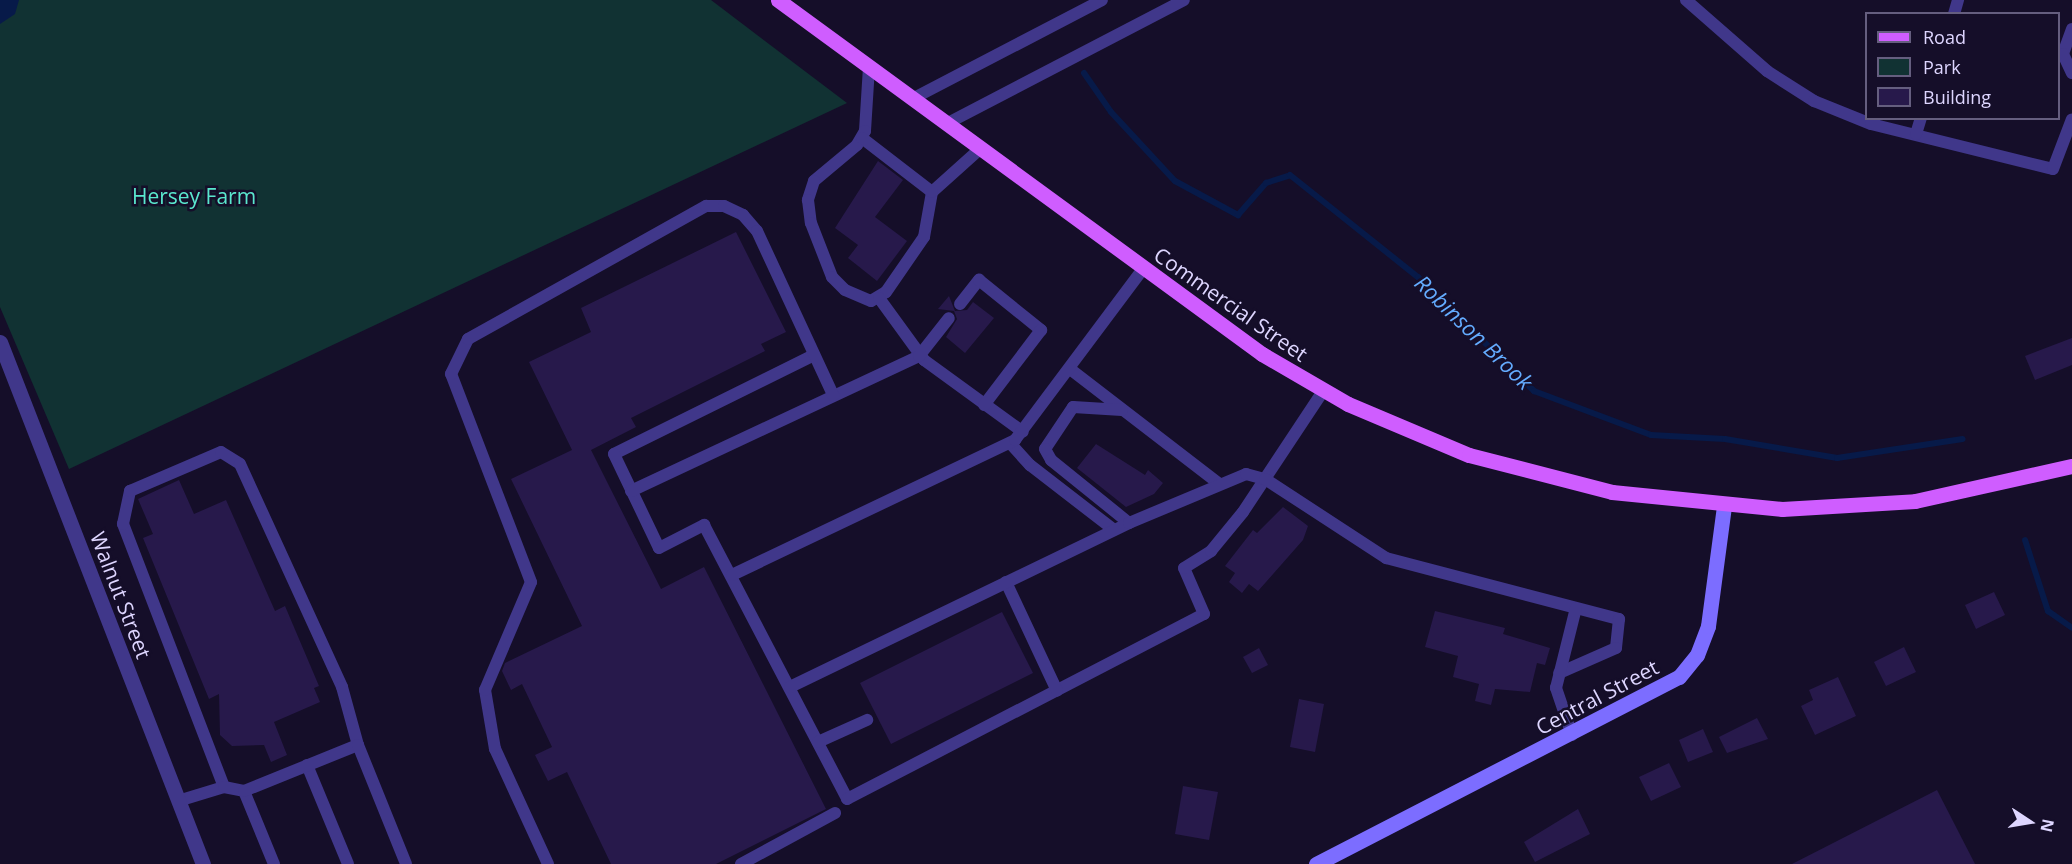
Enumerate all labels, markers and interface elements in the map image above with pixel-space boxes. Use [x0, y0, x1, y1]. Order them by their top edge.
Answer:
legend [1865, 12, 2060, 120]
text: Road [1923, 25, 1966, 49]
text: Park [1923, 55, 1961, 79]
text: Building [1923, 85, 1991, 109]
park label: Hersey Farm [132, 183, 256, 209]
street label: Commercial Street [1149, 242, 1313, 366]
water label: Robinson Brook [1410, 269, 1538, 395]
street label: Walnut Street [85, 528, 157, 662]
street label: Central Street [1531, 654, 1663, 740]
north arrow [2000, 792, 2060, 852]
text: N [2035, 817, 2060, 834]

